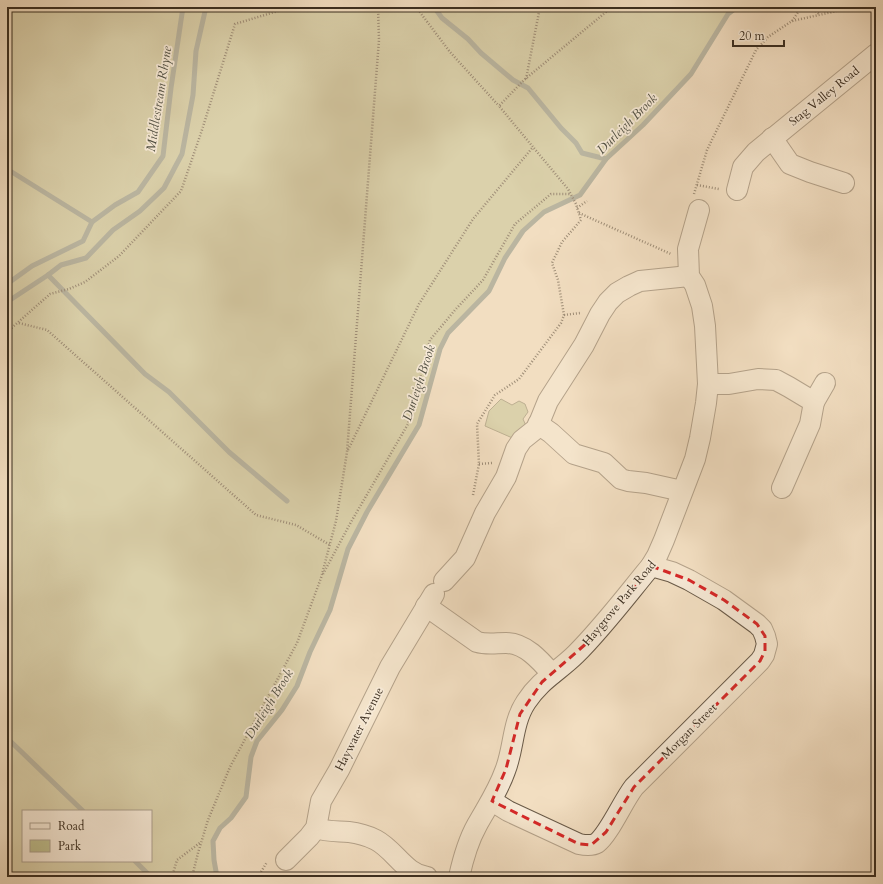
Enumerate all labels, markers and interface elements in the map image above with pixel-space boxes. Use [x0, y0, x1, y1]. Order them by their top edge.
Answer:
scale bar [733, 22, 784, 48]
text: 20 m [739, 28, 766, 44]
water label: Middlestream Rhyne [142, 44, 176, 153]
street label: Stag Valley Road [785, 62, 863, 129]
water label: Durleigh Brook [593, 89, 662, 158]
water label: Durleigh Brook [398, 342, 440, 423]
street label: Haygrove Park Road [579, 557, 660, 649]
water label: Durleigh Brook [240, 665, 298, 742]
street label: Haywater Avenue [331, 684, 387, 774]
street label: Morgan Street [658, 699, 721, 762]
legend [22, 810, 152, 862]
text: Road [58, 818, 85, 834]
text: Park [58, 838, 82, 854]

